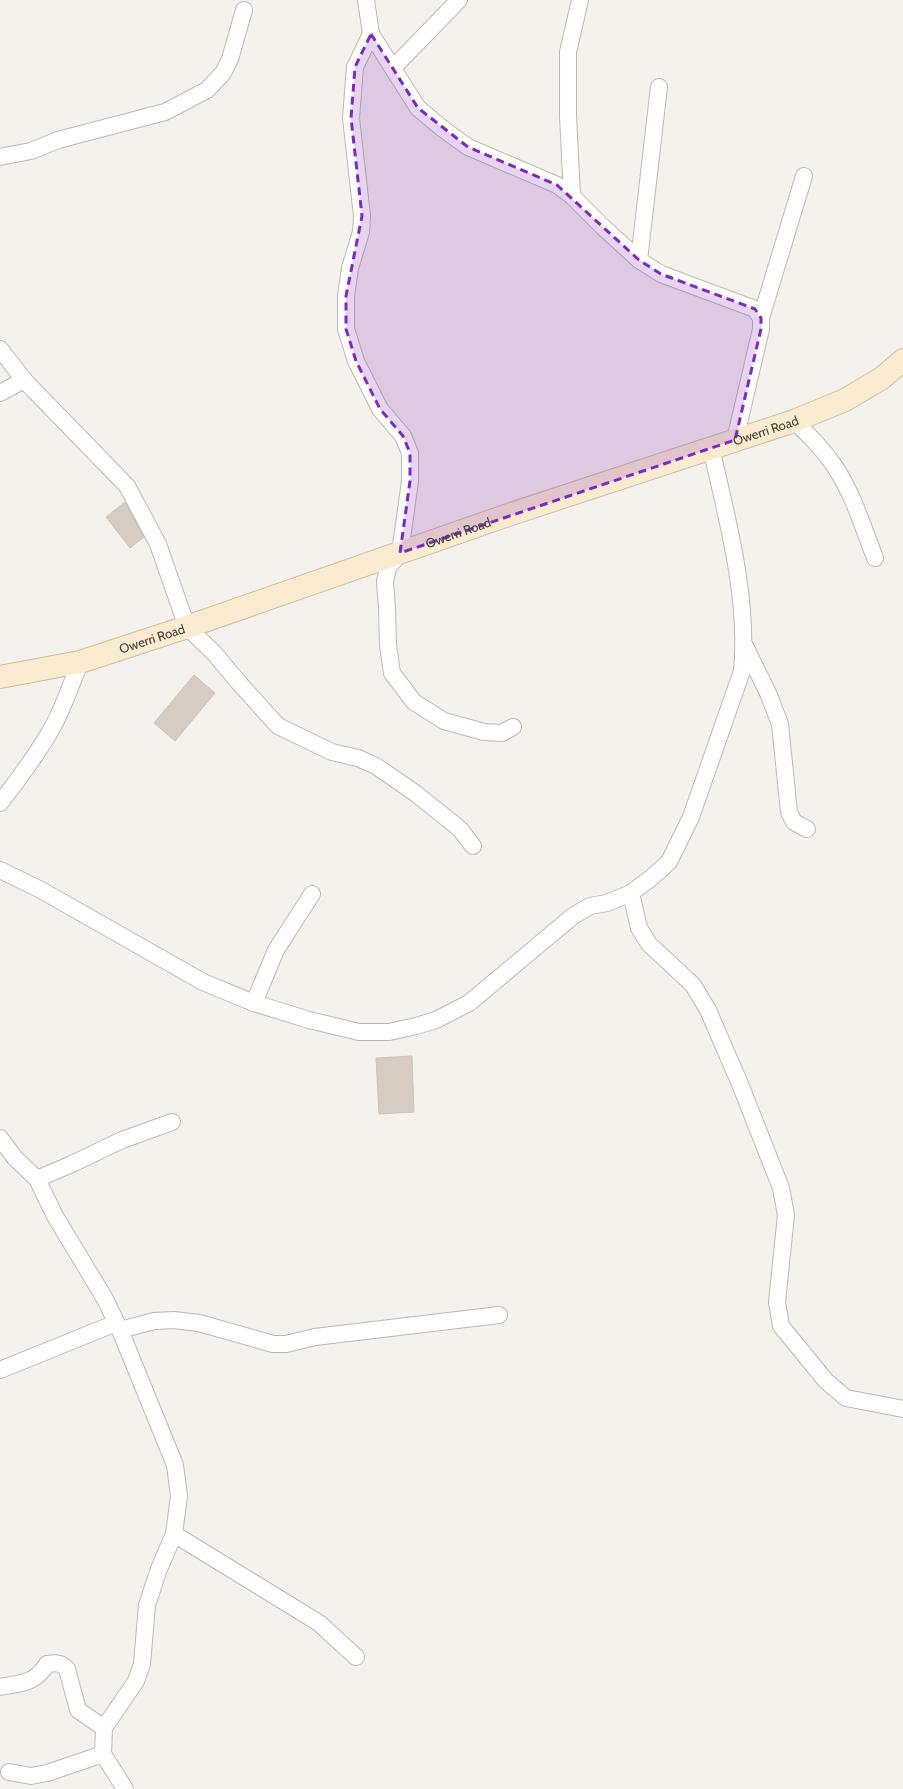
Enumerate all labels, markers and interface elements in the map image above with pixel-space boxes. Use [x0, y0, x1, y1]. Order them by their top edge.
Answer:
street label: Owerri Road [731, 412, 801, 449]
street label: Owerri Road [423, 514, 493, 551]
street label: Owerri Road [117, 620, 187, 657]

